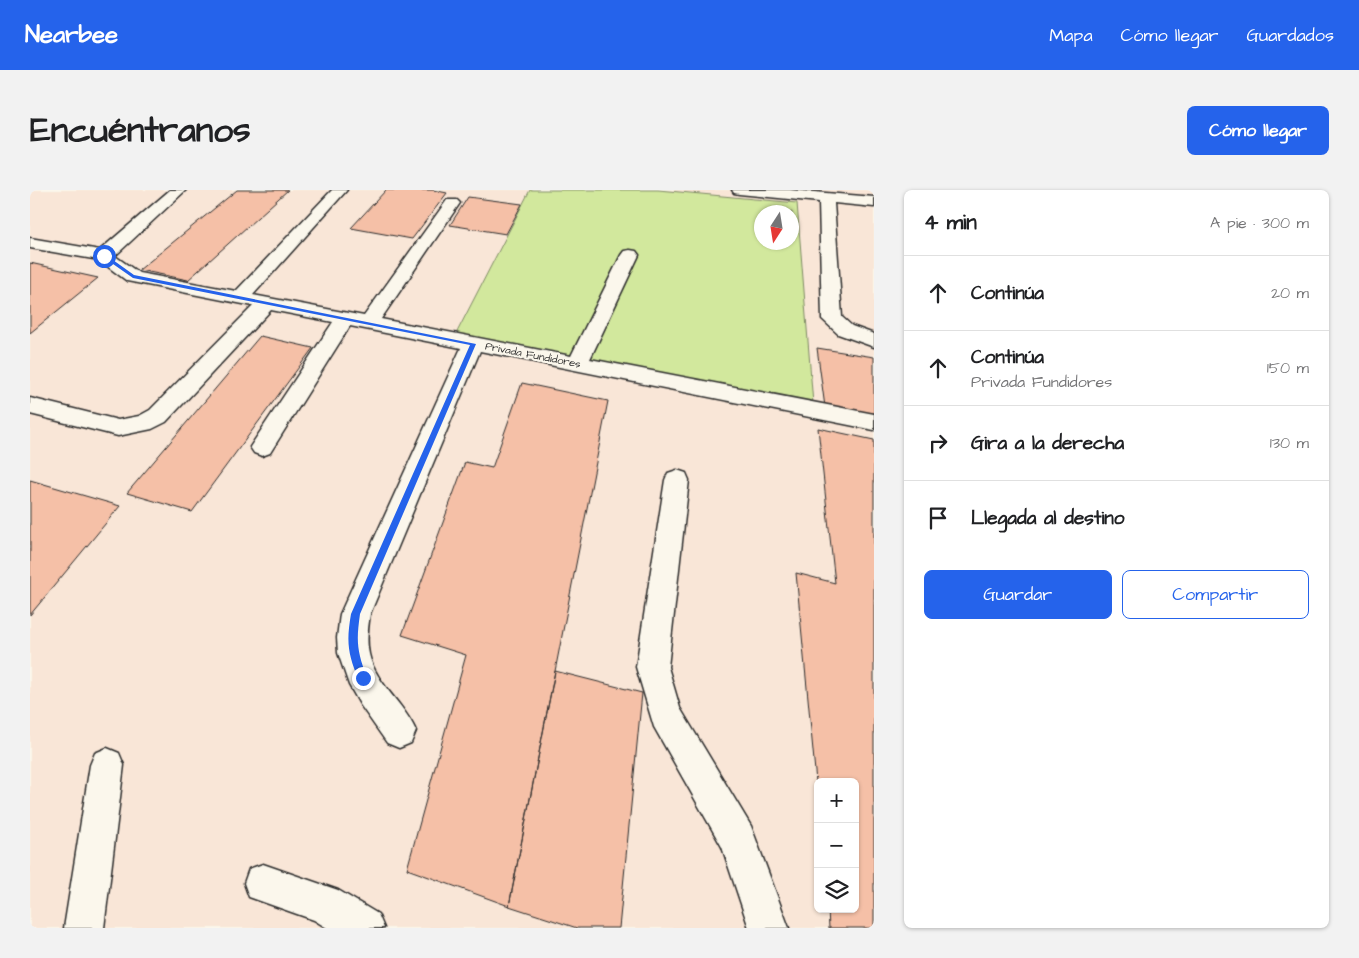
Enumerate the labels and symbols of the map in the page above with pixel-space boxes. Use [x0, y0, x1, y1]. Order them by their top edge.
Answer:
north arrow [754, 205, 799, 250]
route start [93, 245, 116, 268]
street label: Privada Fundidores [484, 338, 583, 372]
route end [352, 667, 375, 690]

